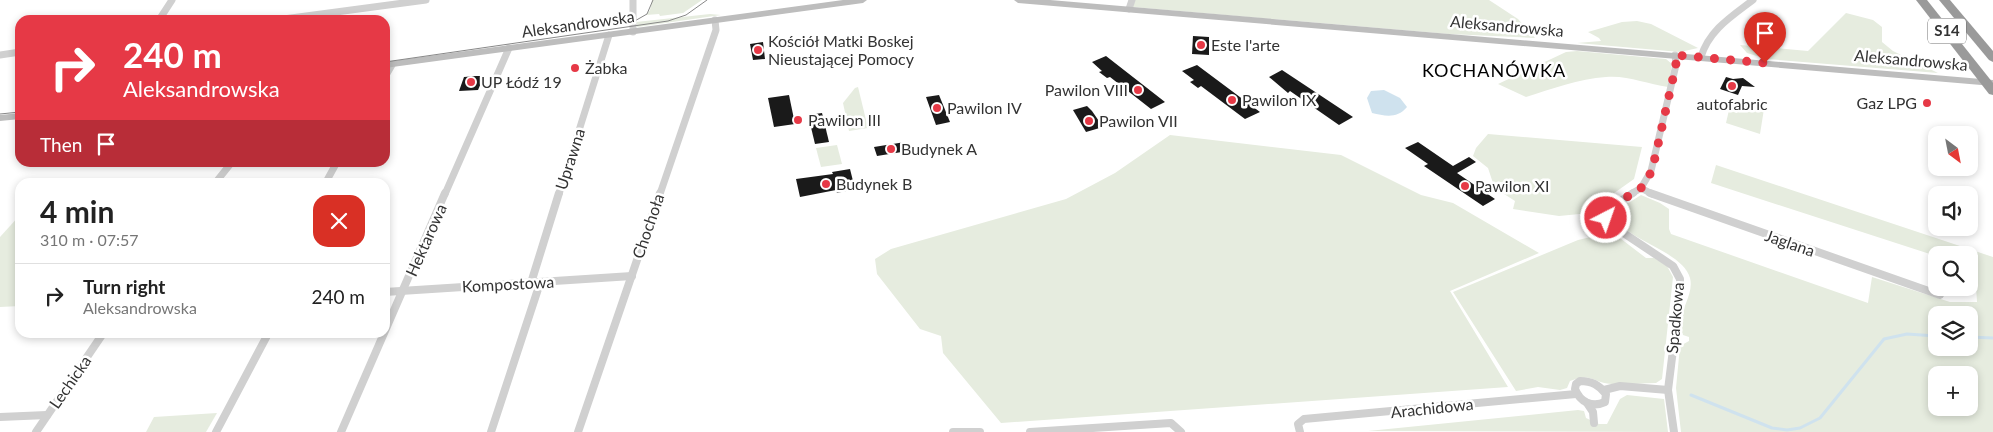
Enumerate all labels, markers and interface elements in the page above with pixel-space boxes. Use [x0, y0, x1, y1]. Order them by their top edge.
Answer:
street label: Aleksandrowska [520, 6, 636, 41]
street label: Aleksandrowska [1449, 11, 1565, 40]
pin [1744, 12, 1786, 63]
road number: S14 [1928, 18, 1966, 44]
icon: arrive [1751, 19, 1779, 47]
place label: Kościół Matki Boskej Nieustającej Pomocy [768, 31, 915, 68]
text: 240 m [123, 33, 222, 75]
icon: right [40, 35, 105, 100]
place label: Este l'arte [1211, 35, 1280, 54]
marker: Este l'arte [1195, 39, 1207, 51]
marker: Kościół Matki Boskej Nieustającej Pomocy [752, 44, 764, 56]
street label: Aleksandrowska [1853, 45, 1969, 74]
place label: Żabka [585, 58, 628, 77]
district label: KOCHANÓWKA [1422, 59, 1566, 81]
marker: Żabka [569, 62, 581, 74]
place label: UP Łódź 19 [481, 72, 562, 91]
text: Aleksandrowska [123, 75, 280, 102]
marker: UP Łódź 19 [465, 76, 477, 88]
place label: Pawilon VIII [1045, 80, 1128, 99]
marker: autofabric [1726, 80, 1738, 92]
marker: Pawilon VIII [1132, 84, 1144, 96]
place label: Pawilon IX [1242, 90, 1317, 109]
place label: Gaz LPG [1857, 93, 1917, 112]
marker: Pawilon IX [1226, 94, 1238, 106]
place label: autofabric [1696, 94, 1768, 113]
marker: Gaz LPG [1921, 97, 1933, 109]
place label: Pawilon IV [947, 98, 1022, 117]
marker: Pawilon IV [931, 102, 943, 114]
place label: Pawilon III [808, 110, 881, 129]
place label: Pawilon VII [1099, 111, 1178, 130]
marker: Pawilon III [792, 114, 804, 126]
marker: Pawilon VII [1083, 115, 1095, 127]
street label: Uprawna [551, 126, 588, 192]
north arrow [1928, 126, 1978, 176]
map controls [1928, 126, 1978, 416]
icon: arrive [92, 130, 120, 158]
text: Then [40, 133, 82, 156]
place label: Budynek A [901, 139, 977, 158]
marker: Budynek A [885, 143, 897, 155]
place label: Budynek B [836, 174, 912, 193]
place label: Pawilon XI [1475, 176, 1549, 195]
marker: Budynek B [820, 178, 832, 190]
marker: Pawilon XI [1459, 180, 1471, 192]
button: sound [1928, 186, 1978, 236]
street label: Chochoła [628, 191, 667, 261]
position arrow [1579, 191, 1631, 243]
text: 4 min [40, 193, 114, 229]
button: close [313, 195, 365, 247]
street label: Hektarowa [401, 201, 450, 279]
street label: Jaglana [1763, 225, 1818, 260]
text: 310 m · 07:57 [40, 230, 139, 249]
button: search [1928, 246, 1978, 296]
street label: Kompostowa [461, 272, 555, 295]
text: Turn right [83, 275, 165, 298]
icon: right [40, 282, 68, 310]
street label: Spadkowa [1662, 282, 1687, 354]
text: 240 m [311, 285, 365, 308]
text: Aleksandrowska [83, 298, 197, 317]
button: layers [1928, 306, 1978, 356]
street label: Lechicka [45, 352, 95, 412]
button: + [1928, 366, 1978, 416]
street label: Arachidowa [1390, 394, 1474, 421]

